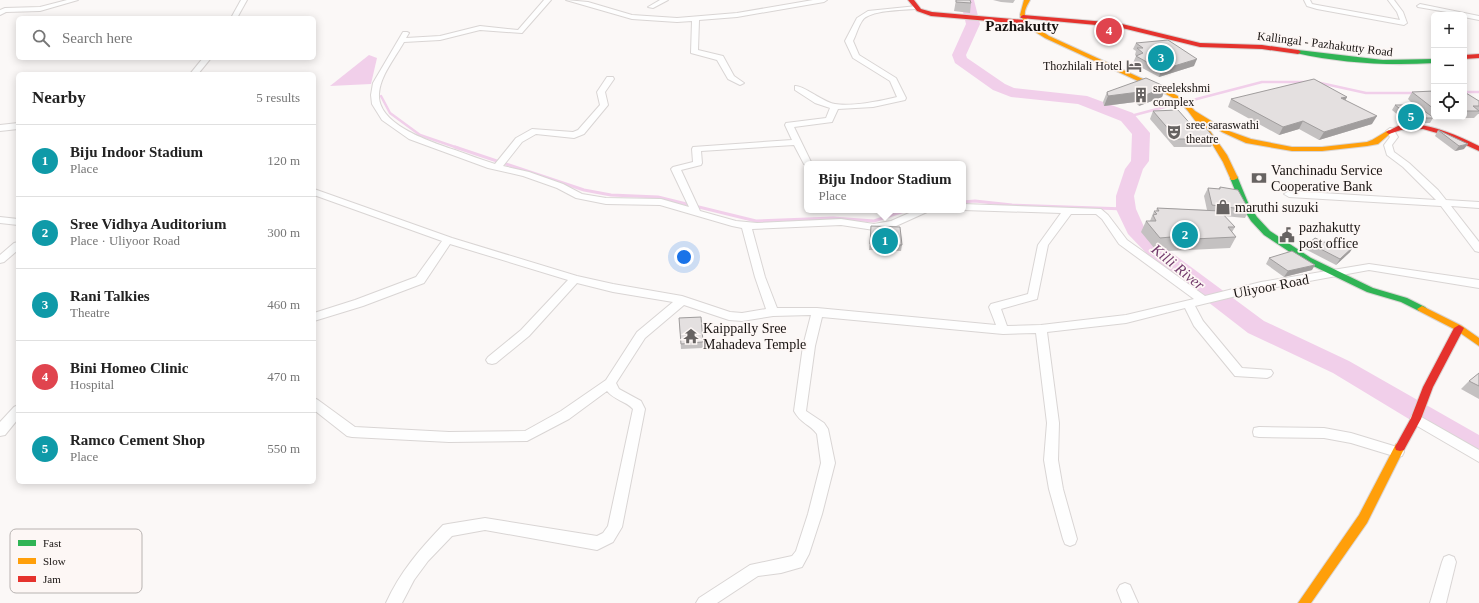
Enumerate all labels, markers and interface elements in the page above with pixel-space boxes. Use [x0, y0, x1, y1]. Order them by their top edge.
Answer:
map controls [1431, 12, 1467, 120]
button: + [1431, 12, 1467, 48]
search box [16, 16, 316, 60]
pin: 4 [1096, 16, 1122, 46]
district label: Pazhakutty [985, 18, 1059, 34]
icon: search [30, 27, 52, 49]
street label: Kallingal - Pazhakutty Road [1256, 29, 1394, 59]
text: Search here [62, 30, 132, 46]
pin: 3 [1148, 43, 1174, 73]
button: − [1431, 48, 1467, 84]
hotel icon: Thozhilali Hotel [1125, 57, 1143, 75]
place label: Thozhilali Hotel [1043, 59, 1123, 73]
place label: sreelekshmi complex [1153, 81, 1211, 109]
button: locate [1431, 84, 1467, 120]
building icon: sreelekshmi complex [1132, 86, 1150, 104]
text: Nearby [32, 88, 86, 107]
text: 5 results [256, 90, 300, 105]
pin: 5 [1398, 102, 1424, 132]
place label: sree saraswathi theatre [1186, 118, 1260, 146]
theatre icon: sree saraswathi theatre [1165, 123, 1183, 141]
text: Biju Indoor Stadium [70, 144, 203, 160]
text: 1 [42, 153, 48, 168]
text: 120 m [267, 153, 300, 168]
text: Place [70, 161, 98, 176]
popup [804, 161, 966, 213]
place label: Vanchinadu Service Cooperative Bank [1271, 163, 1383, 194]
bank icon: Vanchinadu Service Cooperative Bank [1250, 169, 1268, 187]
text: Biju Indoor Stadium [818, 171, 952, 187]
text: Place [818, 188, 847, 203]
shop icon: maruthi suzuki [1214, 198, 1232, 216]
place label: maruthi suzuki [1235, 200, 1319, 215]
text: Sree Vidhya Auditorium [70, 216, 226, 232]
pin: 2 [1172, 220, 1198, 250]
place label: pazhakutty post office [1299, 220, 1360, 251]
text: 2 [42, 225, 48, 240]
text: 300 m [267, 225, 300, 240]
pin: 1 [872, 226, 898, 256]
public building icon: pazhakutty post office [1278, 226, 1296, 244]
text: Place · Uliyoor Road [70, 233, 180, 248]
water label: Killi River [1148, 240, 1208, 293]
your location [674, 247, 694, 267]
street label: Uliyoor Road [1232, 272, 1310, 301]
text: Rani Talkies [70, 288, 150, 304]
text: 3 [42, 297, 48, 312]
text: 460 m [267, 297, 300, 312]
text: Theatre [70, 305, 110, 320]
place label: Kaippally Sree Mahadeva Temple [703, 321, 806, 352]
temple icon: Kaippally Sree Mahadeva Temple [682, 327, 700, 345]
text: Bini Homeo Clinic [70, 360, 188, 376]
text: 4 [42, 369, 48, 384]
text: 470 m [267, 369, 300, 384]
text: Hospital [70, 377, 114, 392]
text: Ramco Cement Shop [70, 432, 205, 448]
text: 5 [42, 441, 48, 456]
text: 550 m [267, 441, 300, 456]
text: Place [70, 449, 98, 464]
legend [10, 529, 142, 593]
text: Fast [43, 537, 61, 549]
text: Slow [43, 555, 66, 567]
text: Jam [43, 573, 61, 585]

